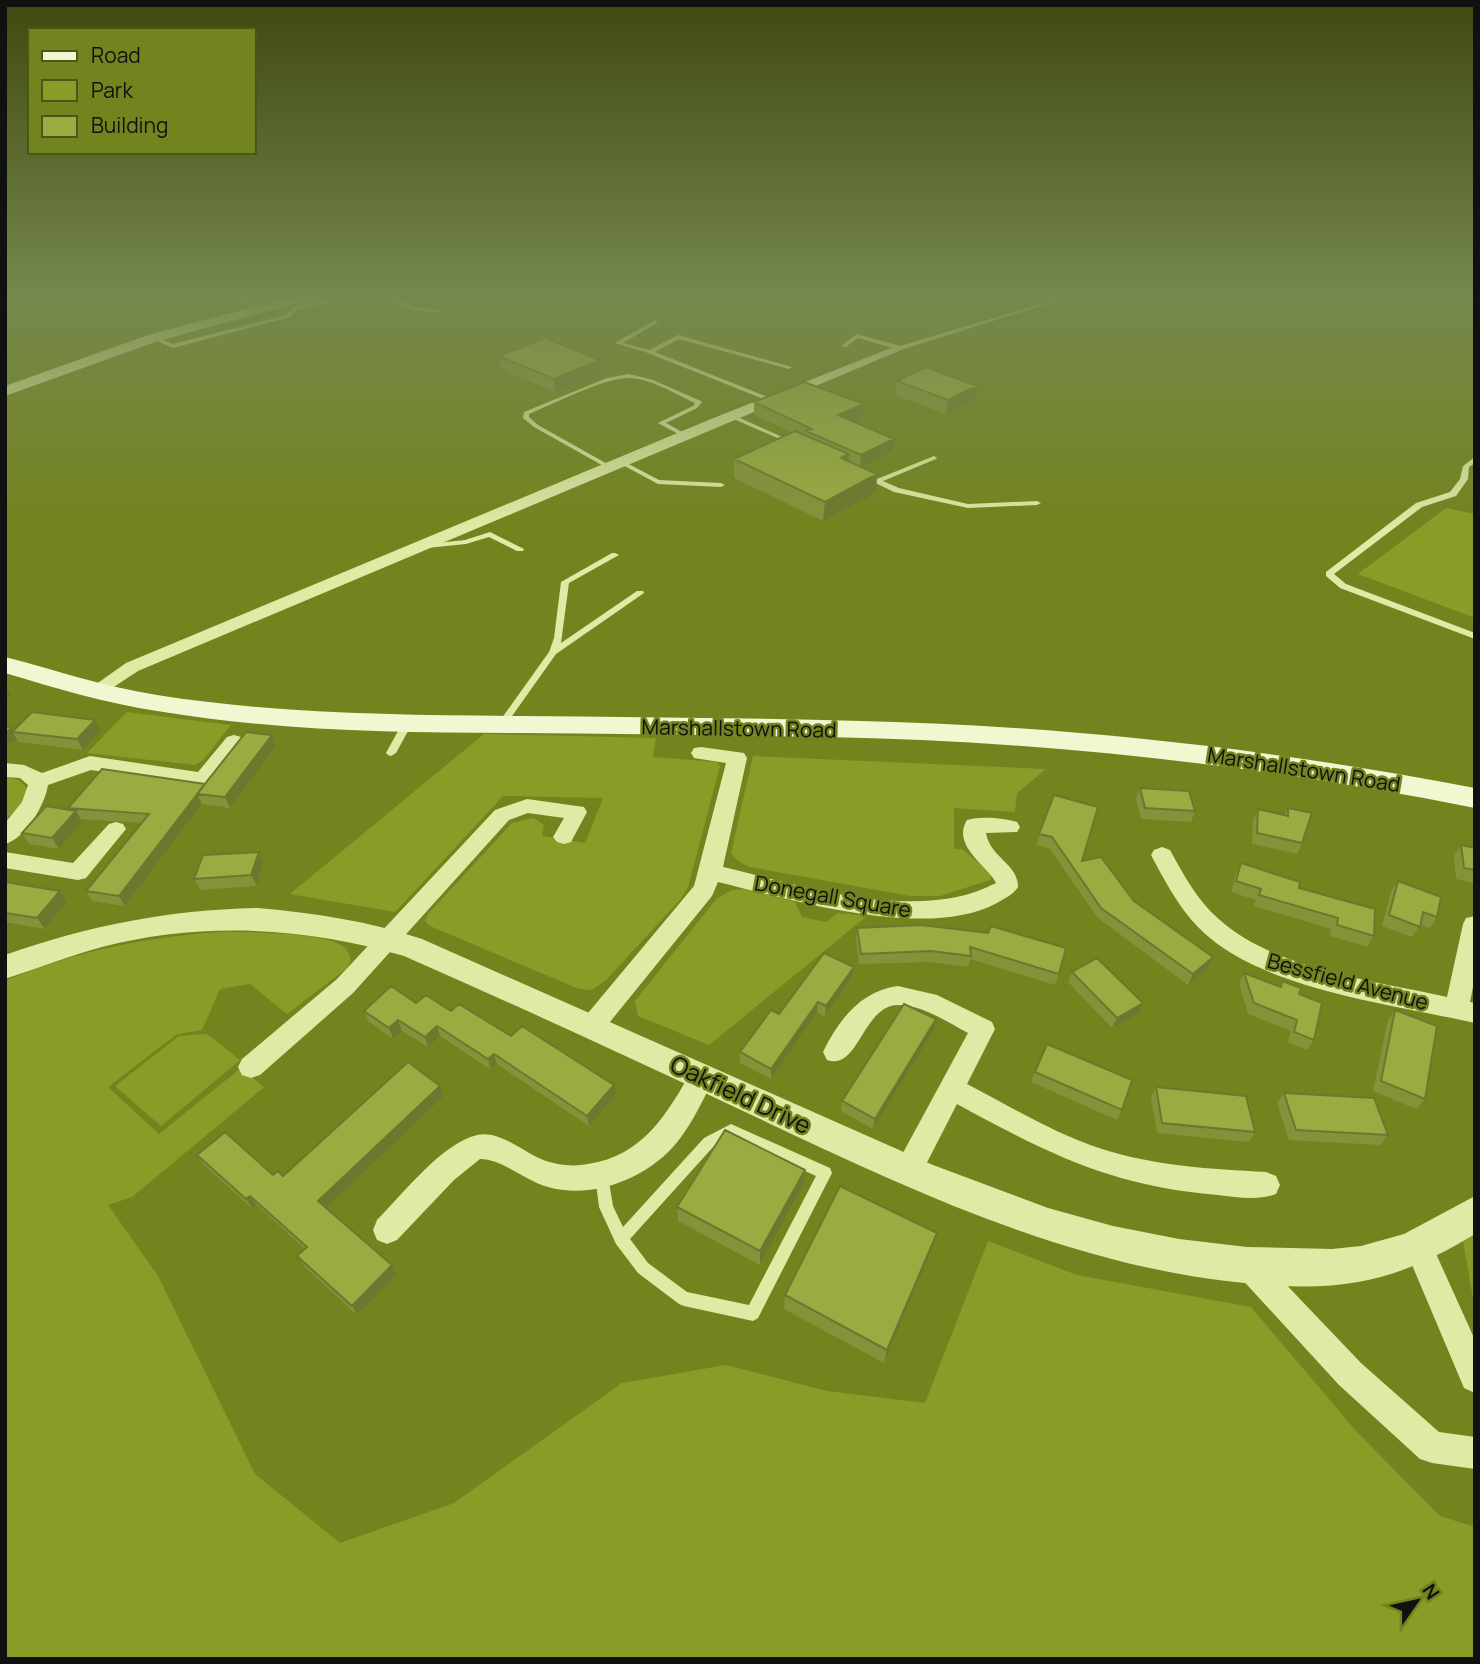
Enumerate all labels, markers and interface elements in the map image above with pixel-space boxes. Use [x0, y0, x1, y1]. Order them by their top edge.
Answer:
legend [28, 28, 256, 154]
text: Road [91, 41, 141, 69]
text: Park [91, 76, 133, 104]
text: Building [91, 111, 168, 139]
street label: Marshallstown Road [641, 712, 837, 744]
street label: Marshallstown Road [1205, 740, 1403, 798]
street label: Donegall Square [753, 868, 913, 924]
street label: Bessfield Avenue [1264, 946, 1432, 1016]
street label: Oakfield Drive [665, 1047, 817, 1141]
north arrow [1382, 1566, 1452, 1636]
text: N [1416, 1579, 1446, 1604]

